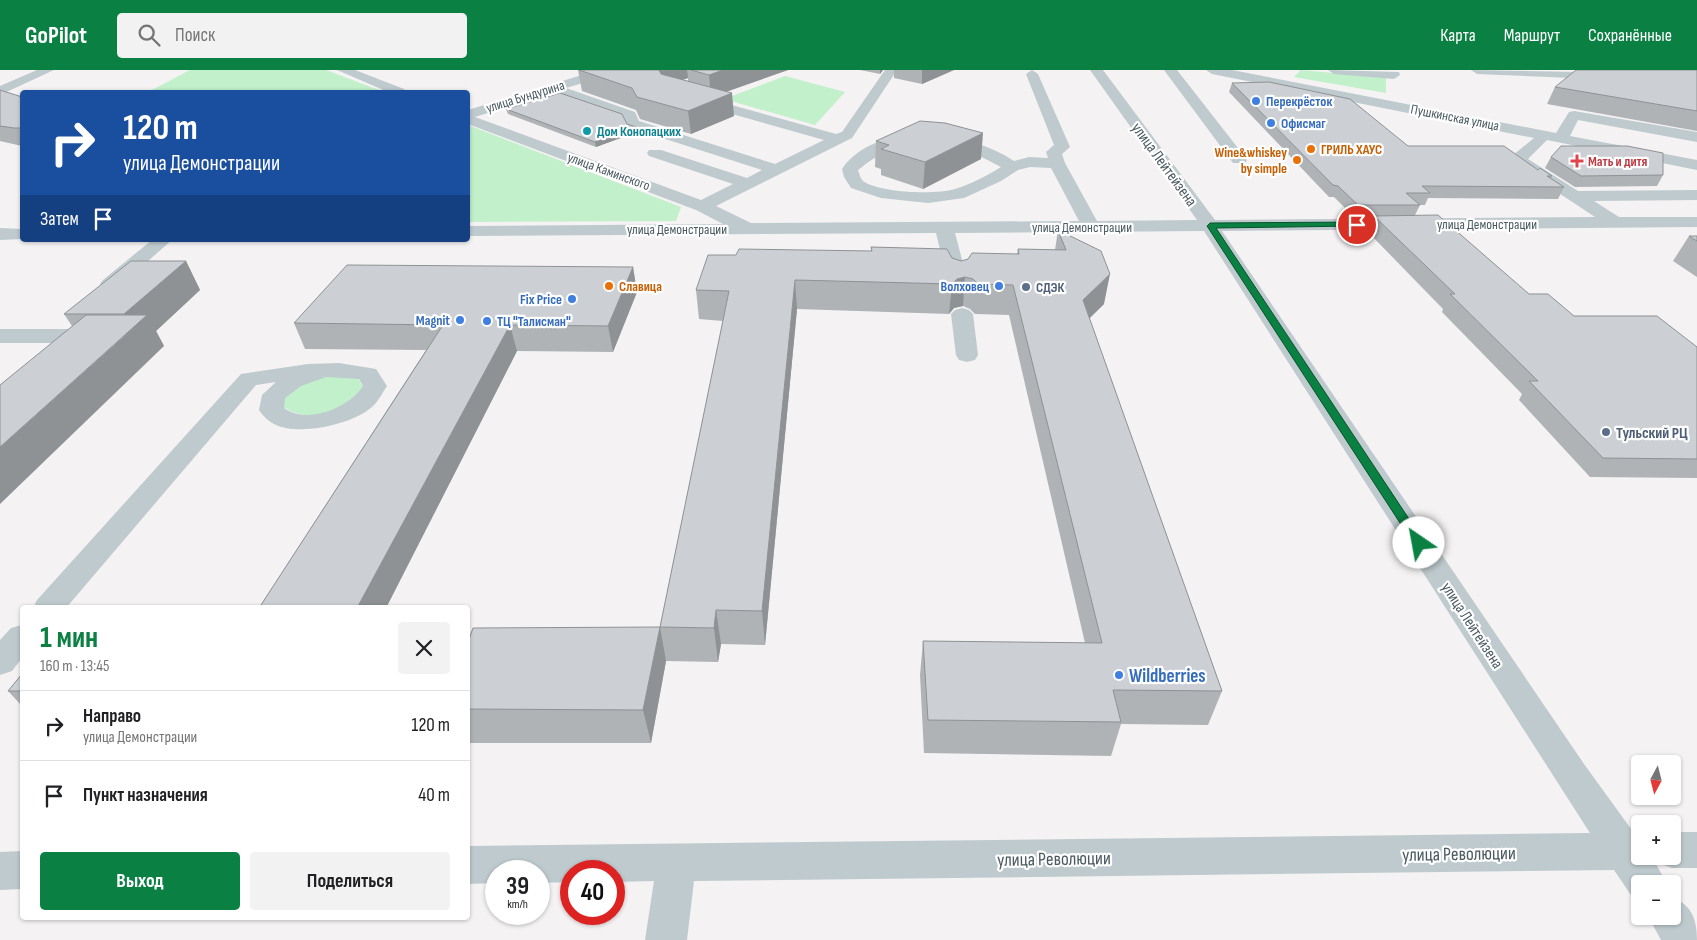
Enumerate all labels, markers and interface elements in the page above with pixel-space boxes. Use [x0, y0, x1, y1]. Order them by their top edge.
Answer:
search box [117, 13, 467, 58]
text: GoPilot [25, 21, 87, 50]
icon: search [135, 21, 163, 49]
text: Поиск [175, 24, 215, 47]
text: Карта [1440, 25, 1476, 46]
text: Маршрут [1504, 25, 1560, 46]
text: Сохранённые [1588, 25, 1672, 46]
street label: улица Бундурина [484, 76, 566, 116]
place label: Перекрёсток [1266, 93, 1332, 110]
marker: Перекрёсток [1250, 95, 1262, 107]
street label: Пушкинская улица [1409, 101, 1501, 134]
text: 120 m [123, 107, 198, 150]
icon: right [40, 110, 105, 175]
place label: Офисмаг [1281, 115, 1326, 132]
marker: Офисмаг [1265, 117, 1277, 129]
street label: улица Лейтейзена [1127, 119, 1201, 210]
place label: Дом Конопацких [597, 123, 681, 140]
marker: Дом Конопацких [581, 125, 593, 137]
place label: ГРИЛЬ ХАУС [1321, 141, 1382, 158]
marker: ГРИЛЬ ХАУС [1305, 143, 1317, 155]
place label: Wine&whiskey by simple [1214, 144, 1287, 177]
street label: улица Каминского [565, 149, 653, 194]
text: улица Демонстрации [123, 150, 280, 177]
place label: Мать и дитя [1588, 153, 1648, 170]
marker: Wine&whiskey by simple [1291, 154, 1303, 166]
marker: Мать и дитя [1570, 154, 1584, 168]
pin [1336, 204, 1378, 246]
icon: arrive [89, 205, 117, 233]
text: Затем [40, 208, 79, 231]
icon: arrive [1343, 211, 1371, 239]
street label: улица Демонстрации [1437, 216, 1537, 233]
street label: улица Демонстрации [1032, 219, 1132, 236]
street label: улица Демонстрации [627, 221, 727, 238]
place label: Славица [619, 278, 662, 295]
place label: Волховец [941, 278, 990, 295]
place label: СДЭК [1036, 279, 1064, 296]
marker: Славица [603, 280, 615, 292]
marker: Волховец [993, 280, 1005, 292]
marker: СДЭК [1020, 281, 1032, 293]
place label: Fix Price [520, 291, 562, 308]
marker: Fix Price [566, 293, 578, 305]
place label: Magnit [416, 312, 450, 329]
place label: ТЦ "Талисман" [497, 313, 571, 330]
marker: Magnit [454, 314, 466, 326]
marker: ТЦ "Талисман" [481, 315, 493, 327]
place label: Тульский РЦ [1616, 424, 1688, 443]
marker: Тульский РЦ [1600, 426, 1612, 438]
position arrow [1392, 516, 1444, 568]
street label: улица Лейтейзена [1437, 579, 1507, 672]
text: 1 мин [40, 620, 98, 656]
button: close [398, 622, 450, 674]
text: 160 m · 13:45 [40, 657, 109, 676]
place label: Wildberries [1129, 665, 1206, 688]
marker: Wildberries [1113, 669, 1125, 681]
text: Направо [83, 705, 141, 728]
icon: right [40, 712, 68, 740]
text: 120 m [412, 714, 450, 737]
text: улица Демонстрации [83, 728, 197, 747]
north arrow [1631, 755, 1681, 805]
map controls [1631, 755, 1681, 925]
icon: arrive [40, 782, 68, 810]
text: Пункт назначения [83, 784, 208, 807]
text: 40 m [418, 784, 450, 807]
button: + [1631, 815, 1681, 865]
street label: улица Революции [1402, 842, 1516, 867]
street label: улица Революции [997, 847, 1111, 872]
button: Выход [40, 852, 240, 910]
button: Поделиться [250, 852, 450, 910]
speed limit sign: 40 [560, 860, 625, 925]
text: 39 [506, 871, 529, 902]
button: − [1631, 875, 1681, 925]
text: km/h [507, 897, 528, 912]

